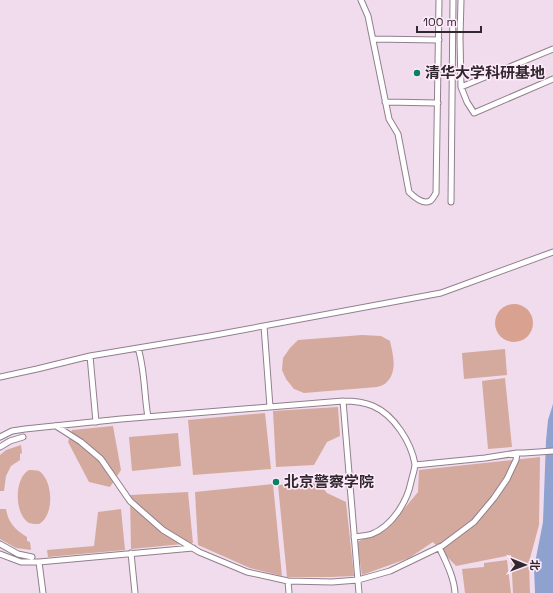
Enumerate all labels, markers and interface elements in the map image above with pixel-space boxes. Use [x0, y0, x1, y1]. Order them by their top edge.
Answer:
scale bar [417, 8, 481, 34]
text: 100 m [423, 14, 457, 30]
place label: 清华大学科研基地 [425, 63, 545, 82]
marker: 清华大学科研基地 [412, 68, 422, 78]
place label: 北京警察学院 [284, 472, 374, 491]
marker: 北京警察学院 [271, 477, 281, 487]
north arrow [505, 545, 545, 585]
text: 北 [528, 560, 542, 571]

